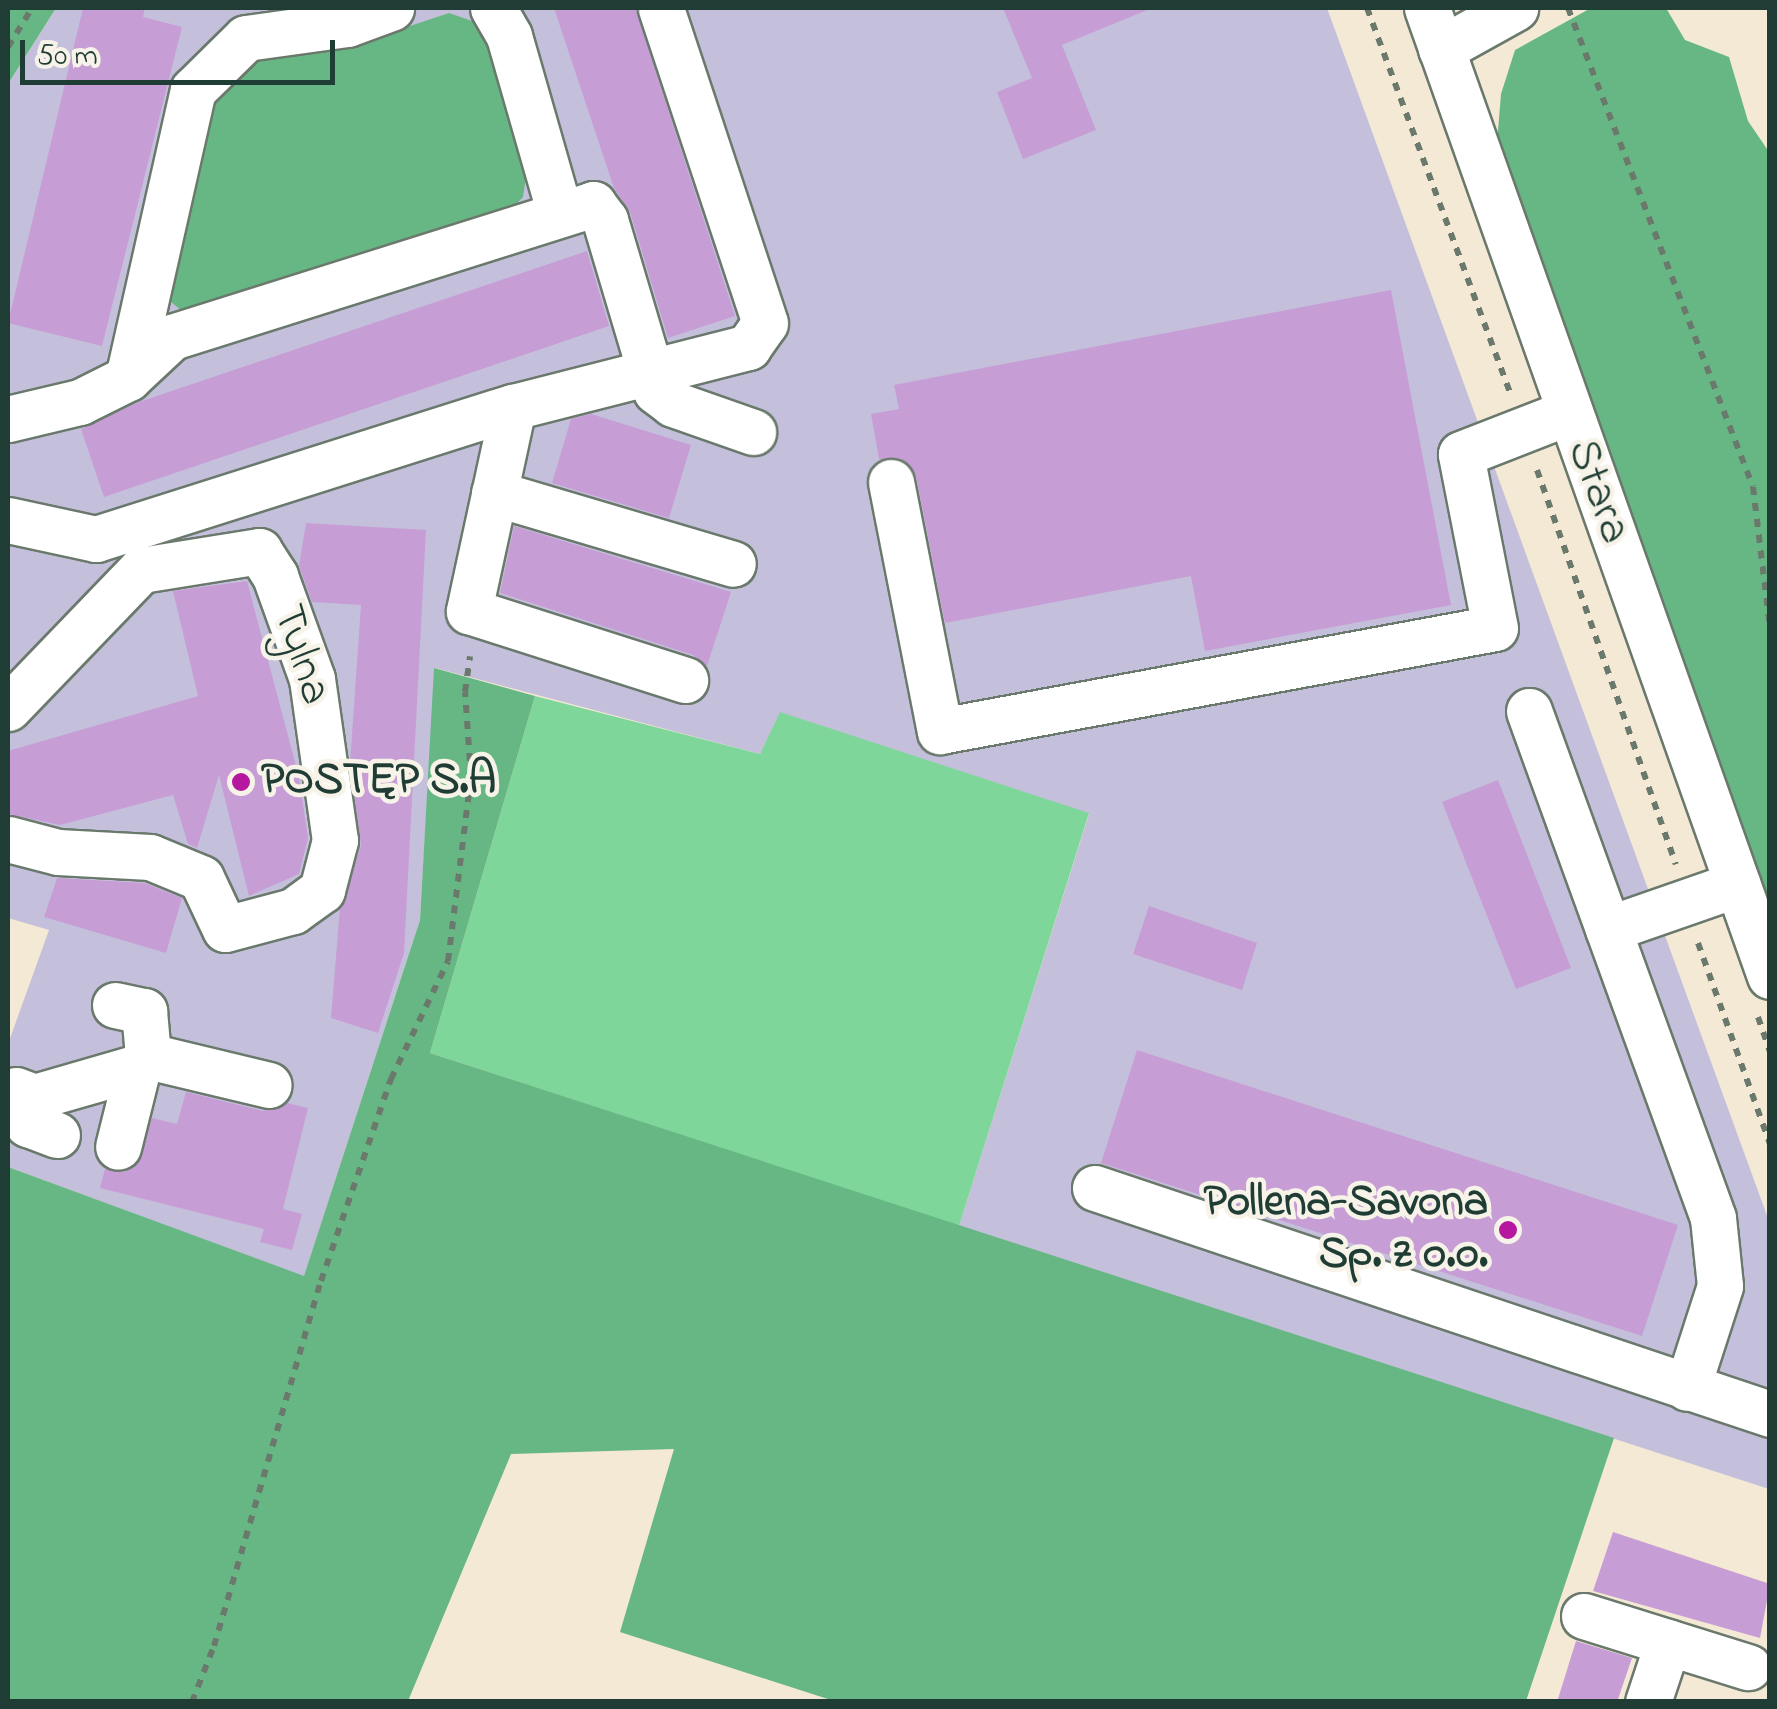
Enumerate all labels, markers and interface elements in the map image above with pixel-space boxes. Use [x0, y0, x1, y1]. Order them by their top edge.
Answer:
scale bar [25, 20, 340, 82]
text: 50 m [37, 35, 98, 79]
street label: Stara [1553, 433, 1641, 551]
street label: Tylna [259, 599, 341, 711]
place label: POSTĘP S.A [261, 755, 496, 809]
marker: POSTĘP S.A [230, 771, 252, 793]
place label: Pollena-Savona Sp. z o.o. [1204, 1177, 1488, 1283]
marker: Pollena-Savona Sp. z o.o. [1497, 1219, 1519, 1241]

